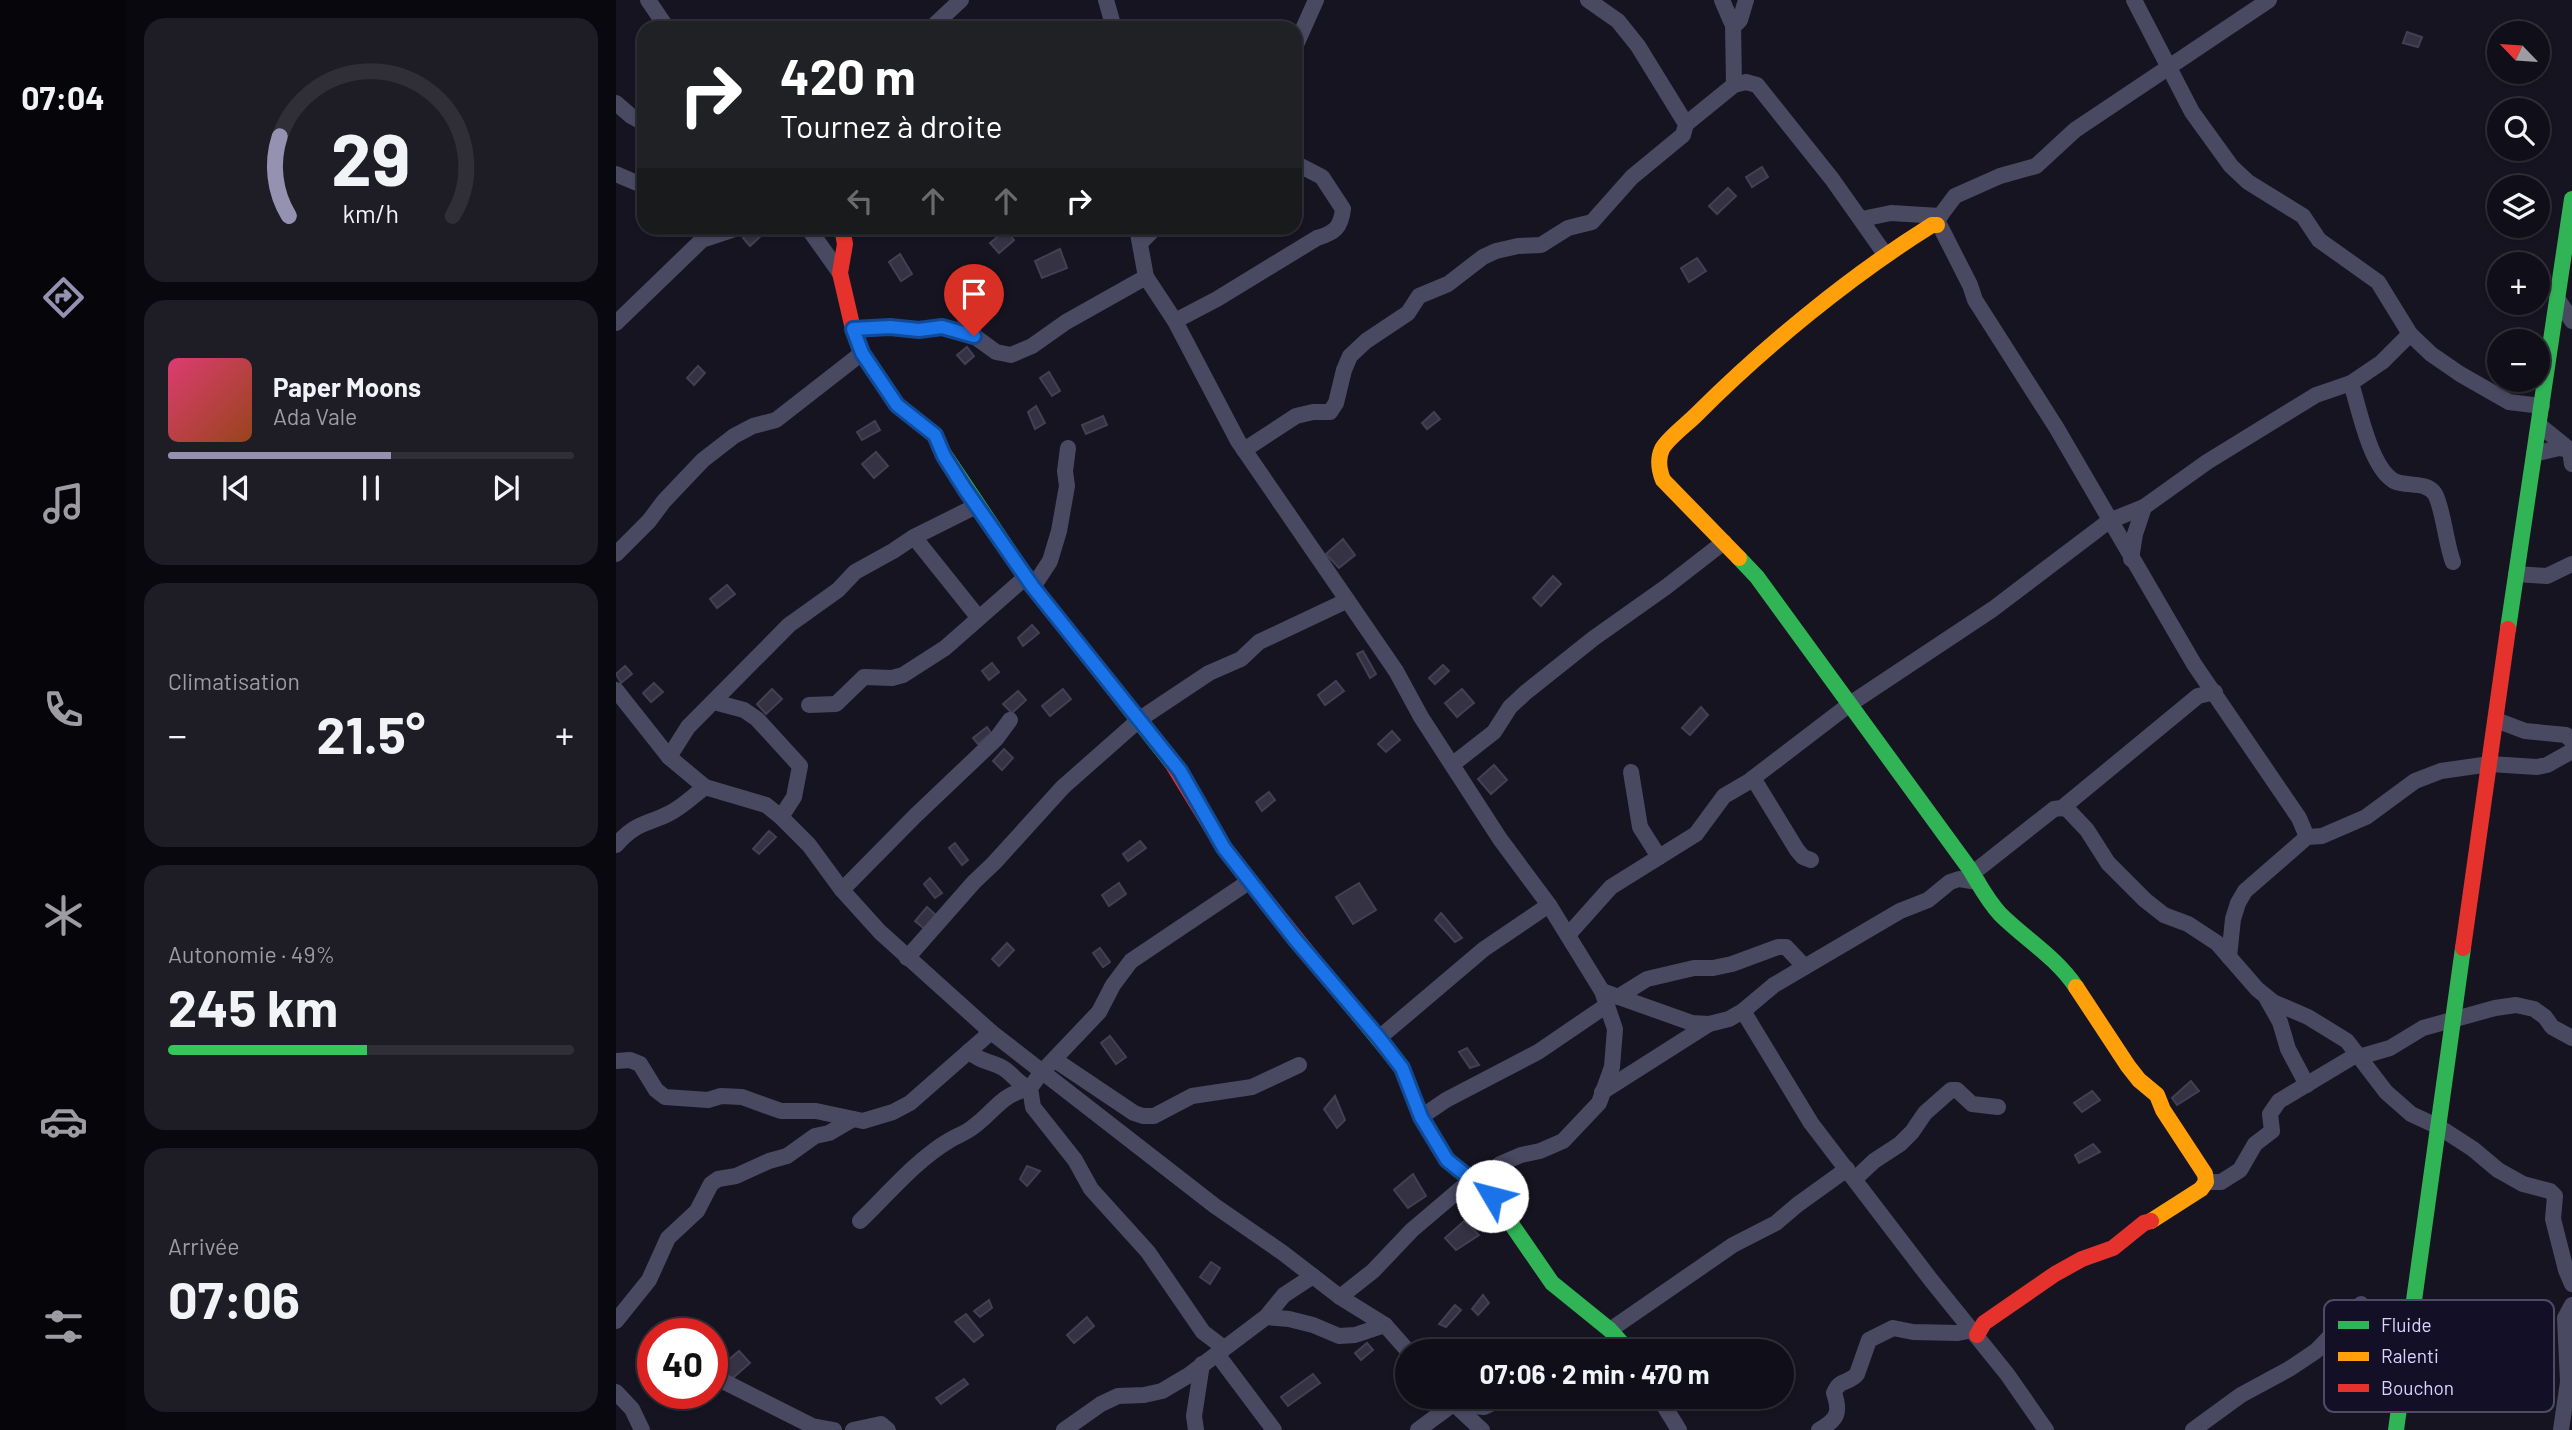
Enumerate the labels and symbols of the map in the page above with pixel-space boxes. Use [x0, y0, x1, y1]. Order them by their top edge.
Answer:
north arrow [2487, 21, 2550, 84]
pin [944, 264, 1004, 336]
position arrow [1455, 1159, 1529, 1233]
legend [2324, 1300, 2554, 1412]
text: Fluide [2381, 1313, 2432, 1336]
speed limit sign: 40 [637, 1318, 728, 1409]
text: Ralenti [2381, 1344, 2439, 1367]
text: Bouchon [2381, 1376, 2454, 1399]

